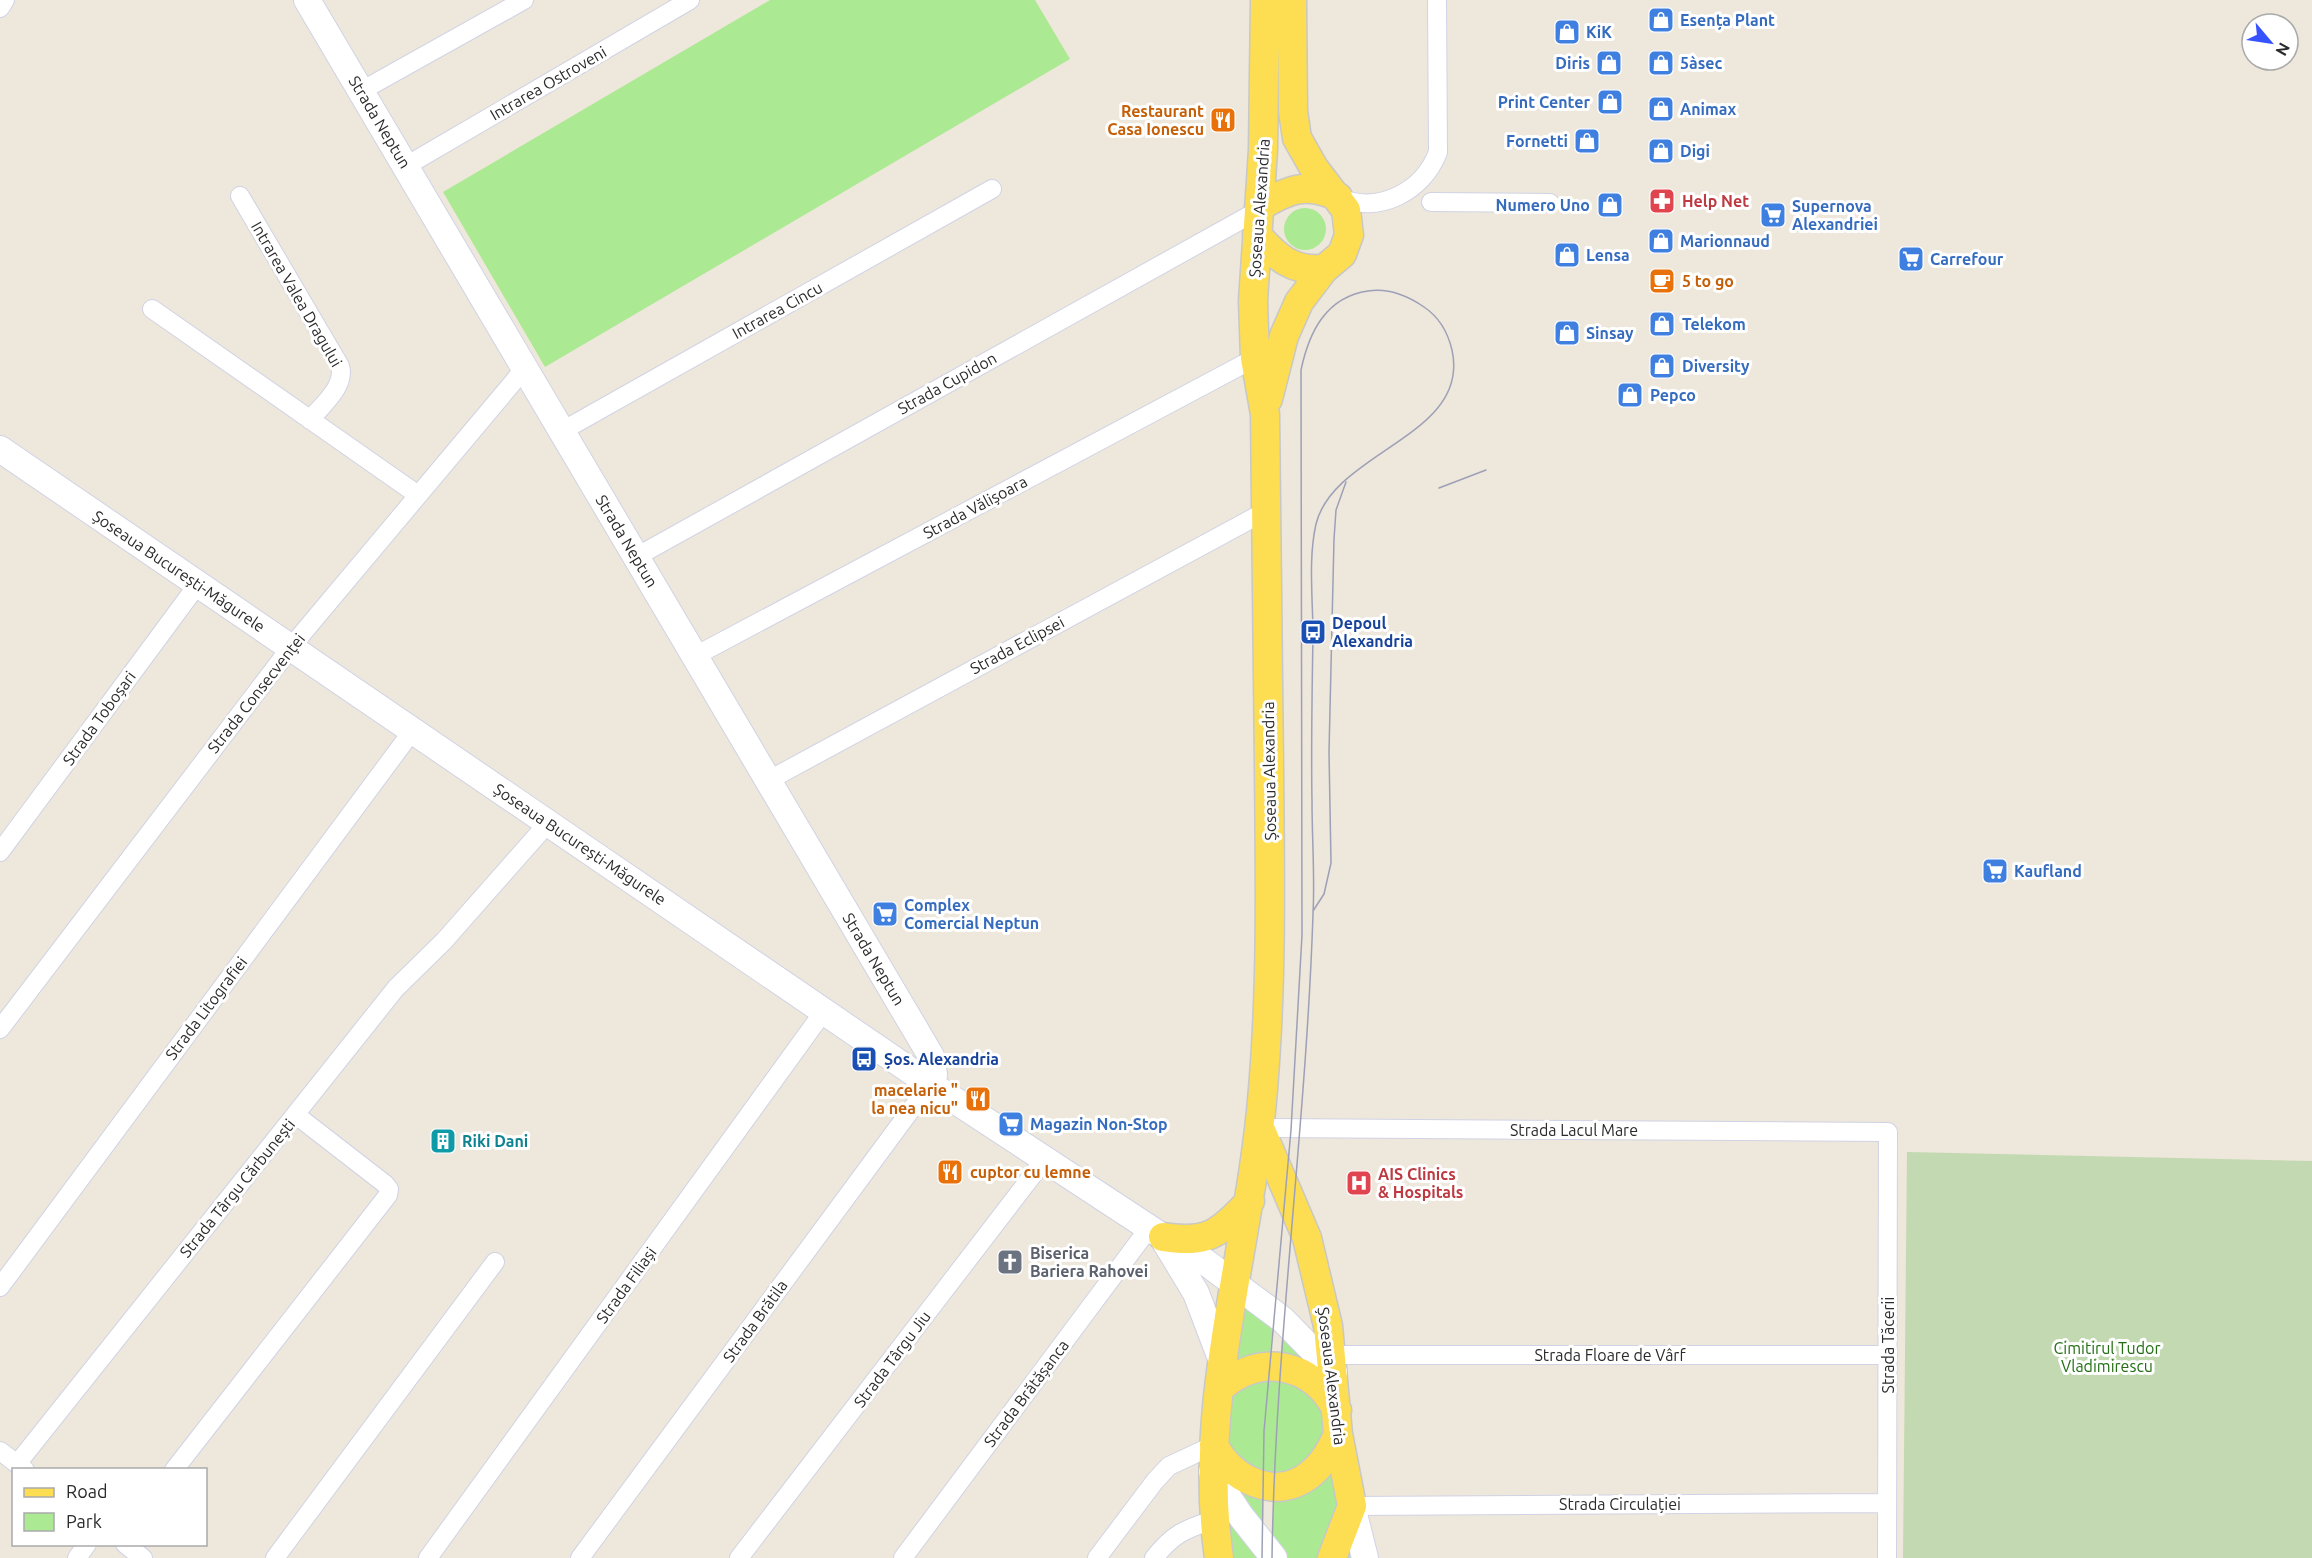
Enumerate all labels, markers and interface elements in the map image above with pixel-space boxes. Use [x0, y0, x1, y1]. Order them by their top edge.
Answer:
shop icon: Esența Plant [1646, 5, 1676, 35]
place label: Esența Plant [1680, 11, 1775, 30]
north arrow [2240, 12, 2300, 72]
shop icon: KiK [1552, 17, 1582, 47]
place label: KiK [1586, 23, 1612, 41]
text: N [2272, 40, 2294, 59]
street label: Intrarea Ostroveni [487, 42, 609, 124]
shop icon: Diris [1594, 48, 1624, 78]
shop icon: 5àsec [1646, 48, 1676, 78]
place label: Diris [1555, 54, 1590, 72]
place label: 5àsec [1680, 54, 1722, 72]
street label: Strada Neptun [345, 73, 415, 171]
shop icon: Print Center [1595, 87, 1625, 117]
place label: Print Center [1498, 93, 1590, 111]
shop icon: Animax [1646, 94, 1676, 124]
place label: Animax [1680, 100, 1737, 118]
place label: Restaurant Casa Ionescu [1107, 102, 1204, 138]
restaurant icon: Restaurant Casa Ionescu [1208, 105, 1238, 135]
shop icon: Fornetti [1572, 126, 1602, 156]
place label: Fornetti [1506, 132, 1568, 150]
shop icon: Digi [1646, 136, 1676, 166]
street label: Șoseaua Alexandria [1245, 138, 1273, 278]
place label: Digi [1680, 142, 1710, 160]
pharmacy icon: Help Net [1647, 186, 1677, 216]
shop icon: Numero Uno [1595, 190, 1625, 220]
place label: Help Net [1682, 192, 1749, 210]
place label: Numero Uno [1496, 196, 1590, 214]
place label: Supernova Alexandriei [1792, 197, 1878, 233]
supermarket icon: Supernova Alexandriei [1758, 200, 1788, 230]
street label: Intrarea Valea Dragului [248, 218, 346, 370]
shop icon: Marionnaud [1646, 226, 1676, 256]
place label: Marionnaud [1680, 232, 1770, 250]
shop icon: Lensa [1552, 240, 1582, 270]
supermarket icon: Carrefour [1896, 244, 1926, 274]
place label: Lensa [1586, 246, 1630, 264]
place label: Carrefour [1930, 250, 2004, 268]
cafe icon: 5 to go [1647, 266, 1677, 296]
place label: 5 to go [1682, 272, 1734, 290]
street label: Intrarea Cincu [729, 278, 825, 342]
shop icon: Telekom [1647, 309, 1677, 339]
place label: Telekom [1682, 315, 1746, 333]
shop icon: Sinsay [1552, 318, 1582, 348]
place label: Sinsay [1586, 324, 1634, 342]
street label: Strada Cupidon [894, 348, 1000, 418]
shop icon: Diversity [1647, 351, 1677, 381]
place label: Diversity [1682, 357, 1750, 375]
shop icon: Pepco [1615, 380, 1645, 410]
place label: Pepco [1650, 386, 1696, 404]
street label: Strada Vălișoara [920, 472, 1030, 542]
street label: Strada Neptun [592, 492, 662, 590]
street label: Șoseaua București-Măgurele [90, 507, 268, 635]
street label: Strada Eclipsei [967, 613, 1067, 677]
place label: Depoul Alexandria [1332, 614, 1413, 650]
bus stop icon: Depoul Alexandria [1298, 617, 1328, 647]
street label: Strada Consecvenței [204, 630, 308, 756]
street label: Strada Toboșari [59, 668, 139, 768]
street label: Șoseaua Alexandria [1259, 701, 1279, 841]
street label: Șoseaua București-Măgurele [491, 780, 669, 908]
supermarket icon: Kaufland [1980, 856, 2010, 886]
place label: Kaufland [2014, 862, 2082, 880]
place label: Complex Comercial Neptun [904, 896, 1039, 932]
supermarket icon: Complex Comercial Neptun [870, 899, 900, 929]
street label: Strada Neptun [839, 910, 909, 1008]
street label: Strada Litografiei [161, 953, 251, 1063]
bus stop icon: Șos. Alexandria [849, 1044, 879, 1074]
place label: Șos. Alexandria [884, 1050, 999, 1069]
place label: macelarie " la nea nicu" [871, 1081, 958, 1117]
restaurant icon: macelarie " la nea nicu" [963, 1084, 993, 1114]
supermarket icon: Magazin Non-Stop [996, 1109, 1026, 1139]
street label: Strada Târgu Cărbunești [176, 1115, 298, 1261]
place label: Magazin Non-Stop [1030, 1115, 1168, 1133]
street label: Strada Lacul Mare [1510, 1121, 1638, 1139]
building icon: Riki Dani [428, 1126, 458, 1156]
place label: Riki Dani [462, 1132, 528, 1150]
restaurant icon: cuptor cu lemne [935, 1157, 965, 1187]
place label: cuptor cu lemne [970, 1163, 1091, 1181]
place label: AIS Clinics & Hospitals [1378, 1165, 1463, 1201]
hospital icon: AIS Clinics & Hospitals [1344, 1168, 1374, 1198]
street label: Strada Filiași [592, 1243, 660, 1327]
place label: Biserica Bariera Rahovei [1030, 1244, 1148, 1280]
church icon: Biserica Bariera Rahovei [995, 1247, 1025, 1277]
street label: Strada Brătila [719, 1276, 791, 1366]
street label: Strada Tăcerii [1879, 1297, 1897, 1393]
street label: Șoseaua Alexandria [1315, 1306, 1349, 1446]
street label: Strada Târgu Jiu [850, 1307, 934, 1411]
street label: Strada Brătășanca [980, 1336, 1072, 1450]
park label: Cimitirul Tudor Vladimirescu [2054, 1339, 2161, 1375]
street label: Strada Floare de Vârf [1534, 1346, 1686, 1364]
legend [12, 1468, 207, 1546]
text: Road [66, 1481, 108, 1501]
street label: Strada Circulației [1559, 1495, 1681, 1513]
text: Park [66, 1511, 102, 1531]

